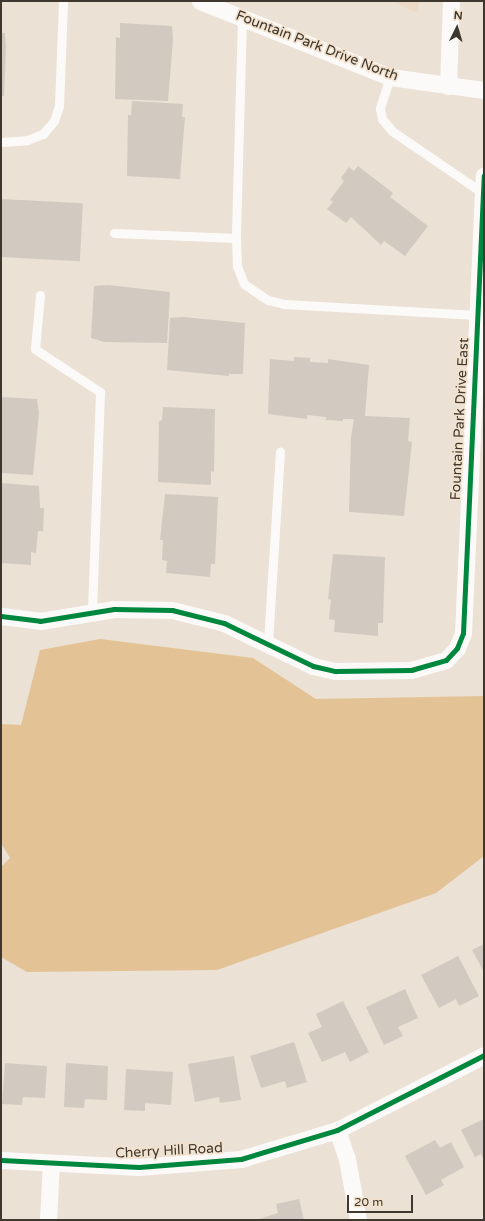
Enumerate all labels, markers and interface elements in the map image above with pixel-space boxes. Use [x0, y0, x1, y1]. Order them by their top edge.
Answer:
street label: Fountain Park Drive North [233, 7, 401, 85]
north arrow [437, 8, 477, 48]
text: N [453, 9, 463, 22]
street label: Fountain Park Drive East [447, 337, 473, 501]
street label: Cherry Hill Road [115, 1140, 223, 1162]
scale bar [349, 1187, 415, 1213]
text: 20 m [354, 1195, 383, 1209]

